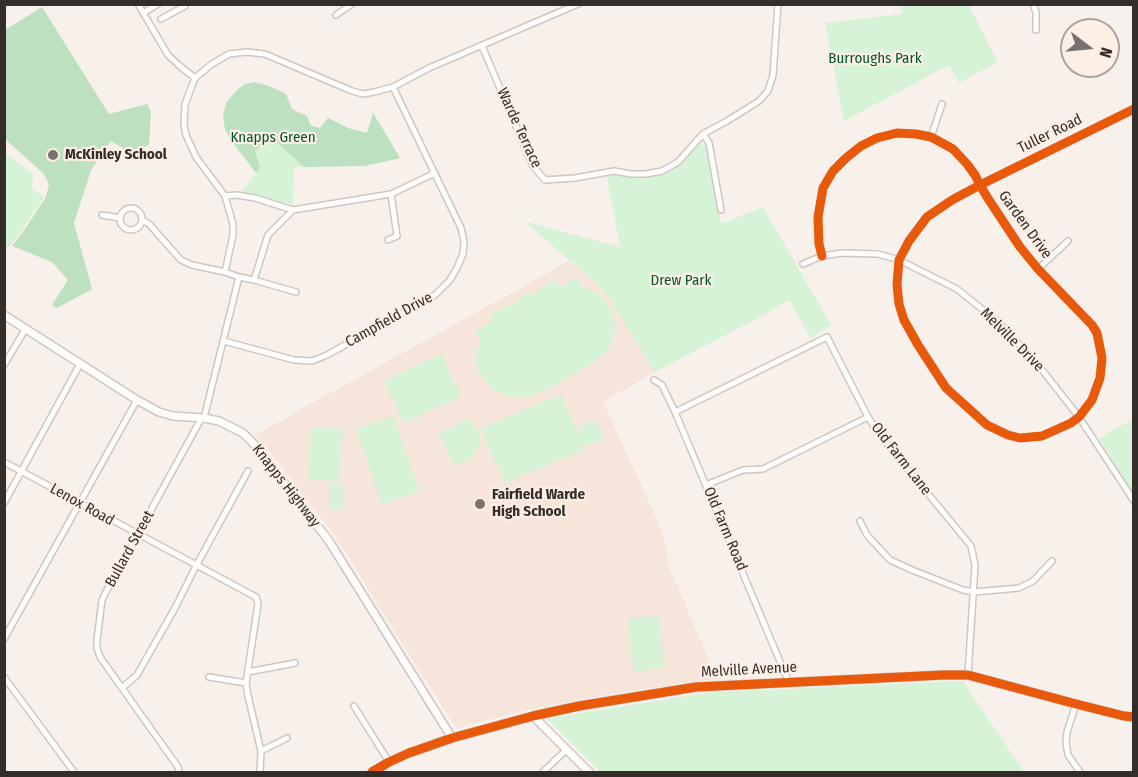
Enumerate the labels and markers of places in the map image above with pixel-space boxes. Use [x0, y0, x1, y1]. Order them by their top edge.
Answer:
place label: McKinley School [65, 146, 167, 164]
marker: McKinley School [46, 148, 60, 162]
place label: Fairfield Warde High School [492, 486, 585, 521]
marker: Fairfield Warde High School [473, 497, 487, 511]

